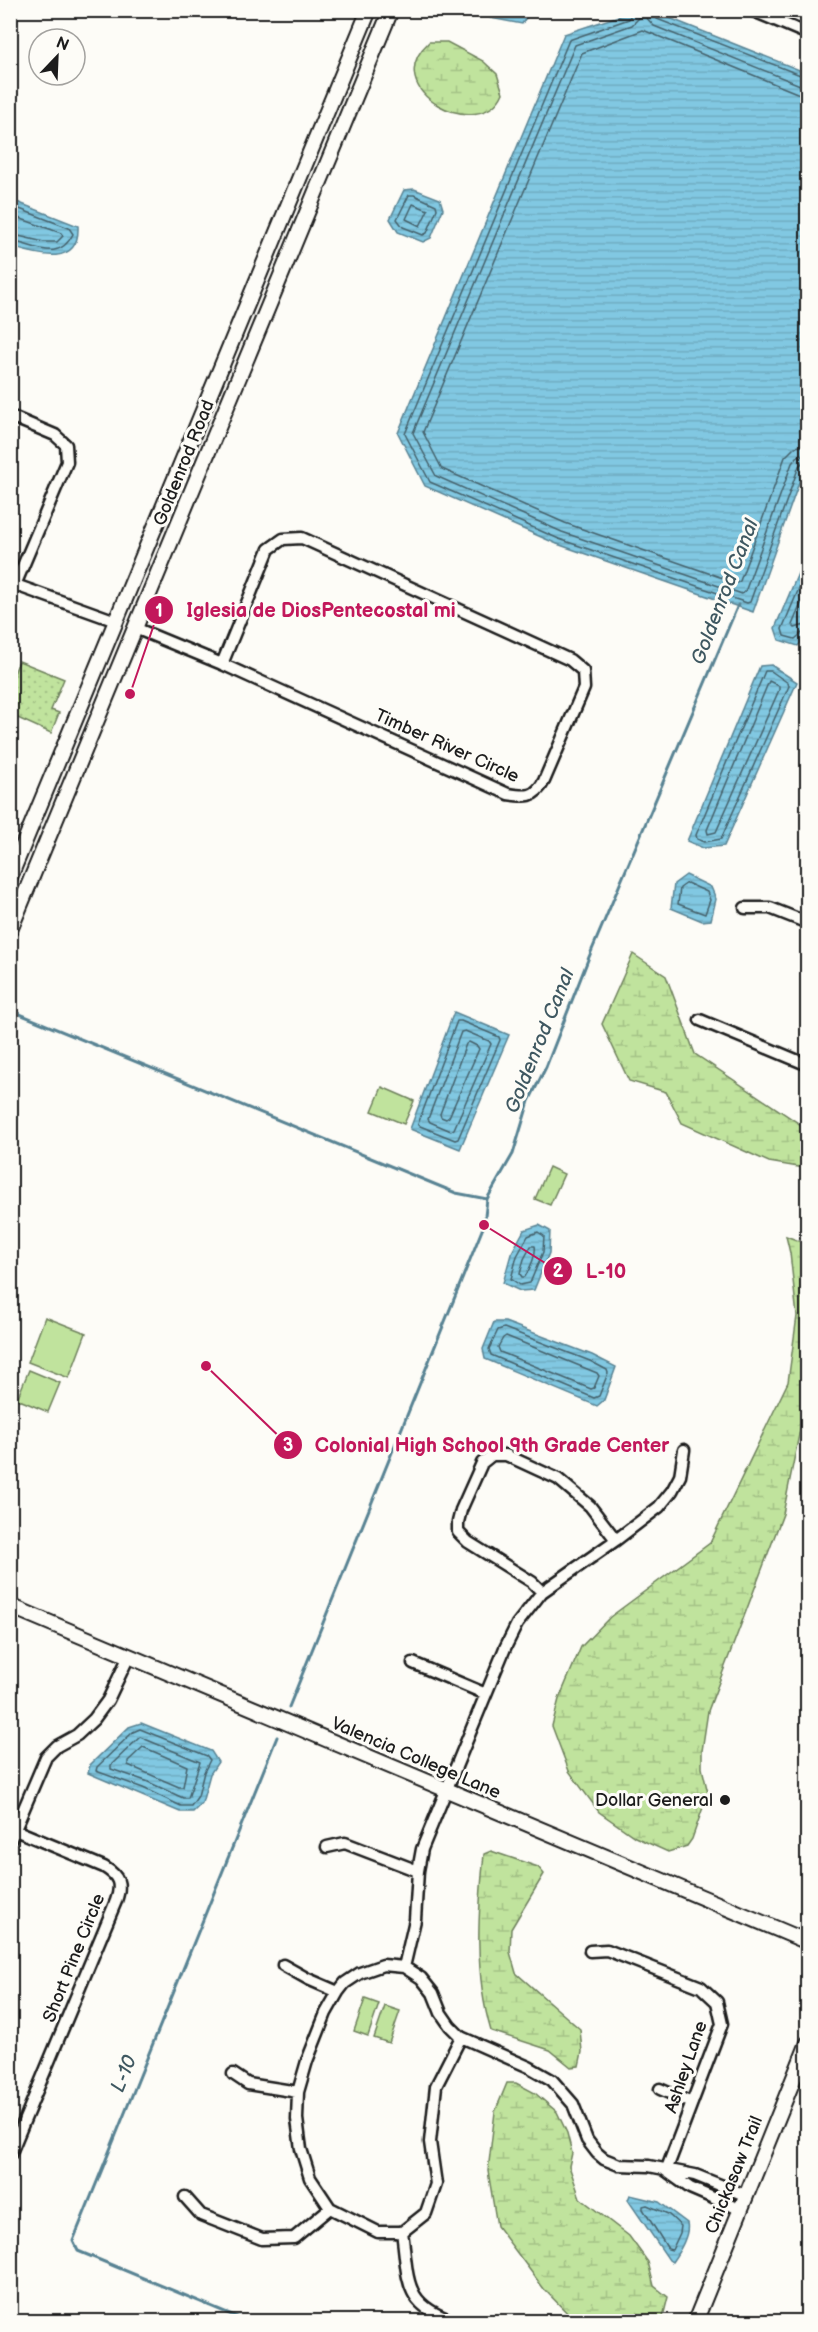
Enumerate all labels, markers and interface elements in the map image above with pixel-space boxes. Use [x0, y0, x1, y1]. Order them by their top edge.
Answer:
north arrow [27, 27, 87, 87]
text: N [53, 33, 72, 56]
street label: Goldenrod Road [149, 397, 219, 529]
water label: Goldenrod Canal [686, 515, 764, 668]
callout: Iglesia de DiosPentecostal mi [144, 591, 468, 629]
text: Iglesia de DiosPentecostal mi [186, 599, 456, 623]
text: 1 [155, 601, 163, 622]
street label: Timber River Circle [372, 705, 523, 787]
water label: Goldenrod Canal [500, 964, 580, 1117]
callout: L-10 [543, 1252, 638, 1290]
text: L-10 [586, 1260, 626, 1284]
text: 2 [553, 1261, 564, 1282]
callout: Colonial High School 9th Grade Center [273, 1426, 681, 1464]
text: Colonial High School 9th Grade Center [315, 1434, 670, 1458]
text: 3 [283, 1435, 293, 1456]
street label: Valencia College Lane [328, 1713, 504, 1803]
place label: Dollar General [595, 1790, 713, 1811]
marker: Dollar General [718, 1793, 732, 1807]
street label: Short Pine Circle [39, 1890, 109, 2025]
street label: Ashley Lane [660, 2018, 712, 2116]
water label: L-10 [106, 2052, 142, 2096]
street label: Chickasaw Trail [701, 2113, 767, 2237]

